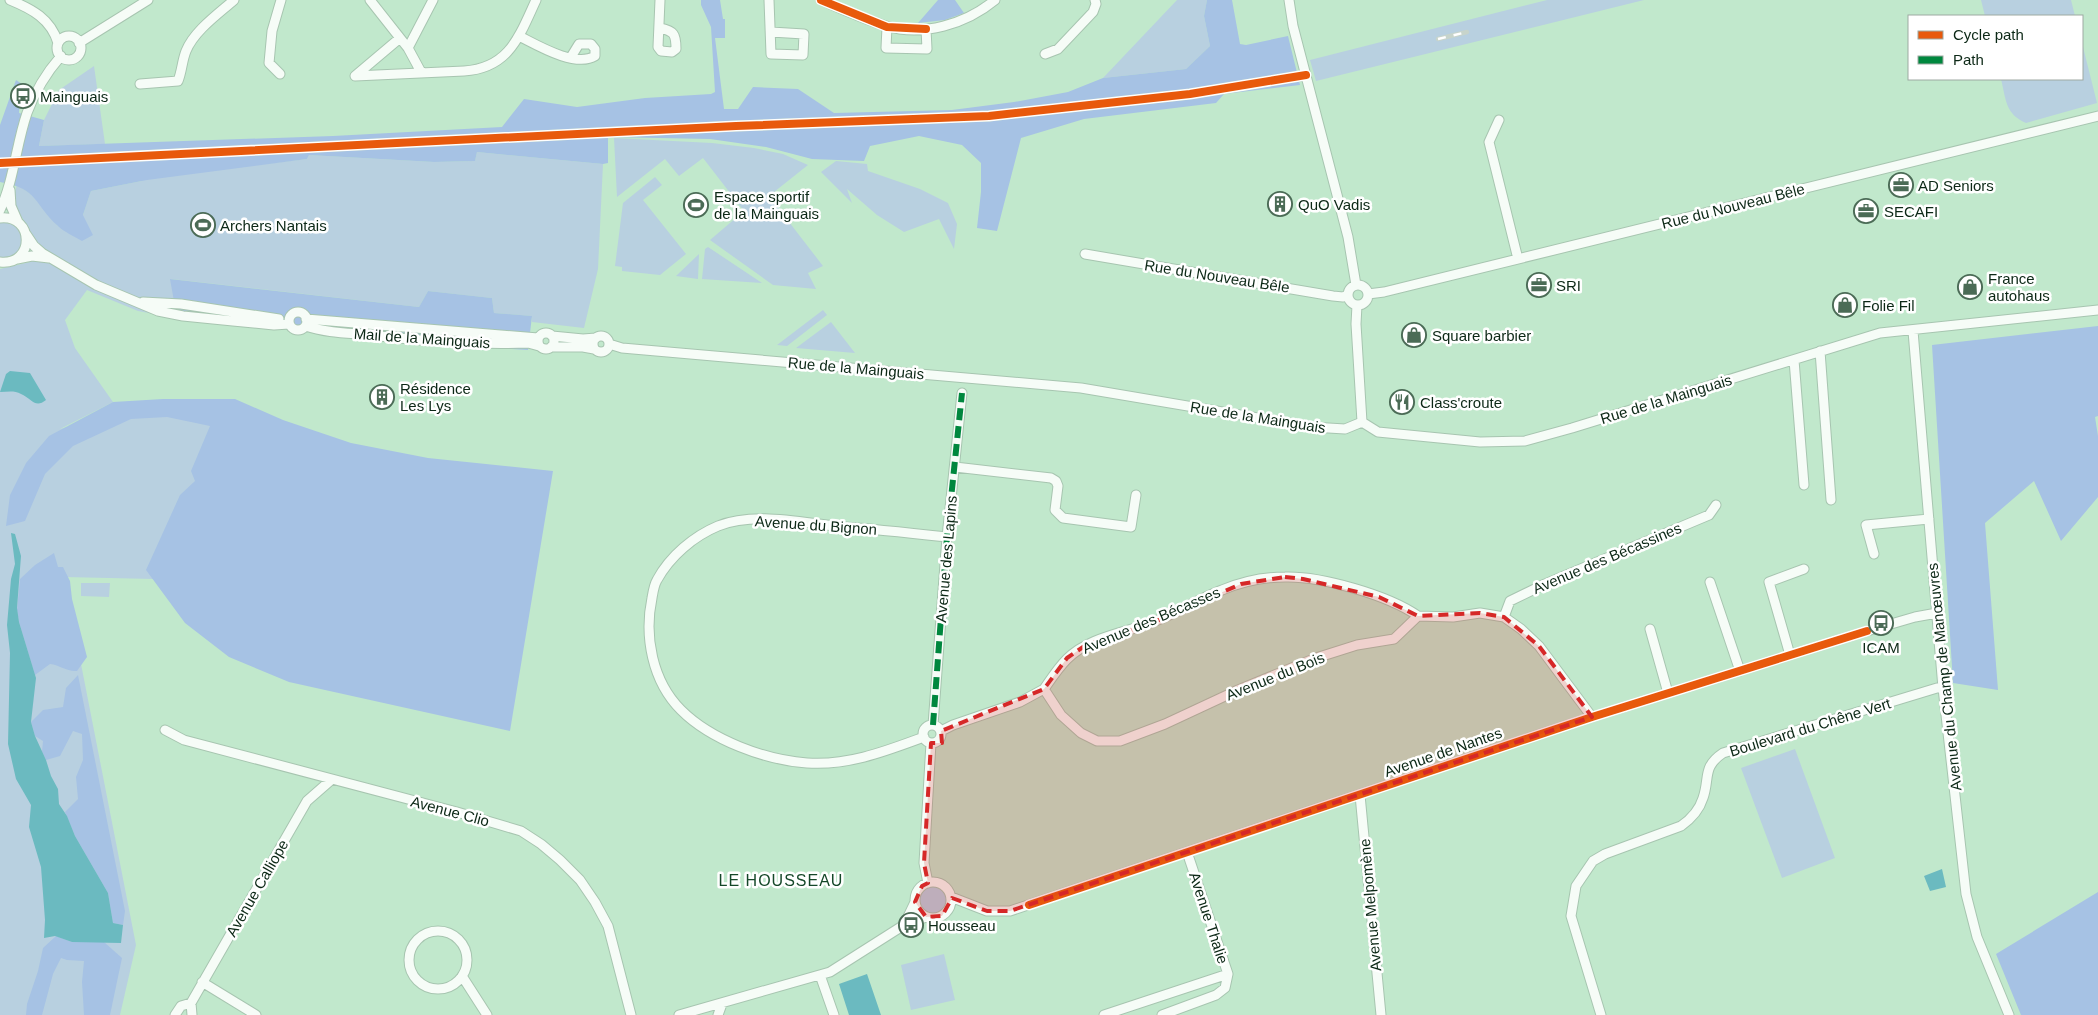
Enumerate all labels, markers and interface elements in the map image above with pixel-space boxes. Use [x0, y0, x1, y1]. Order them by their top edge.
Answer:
legend [1908, 15, 2083, 80]
text: Cycle path [1953, 26, 2024, 43]
text: Path [1953, 51, 1984, 68]
bus stop icon: Mainguais [10, 83, 36, 109]
place label: Mainguais [40, 88, 108, 105]
office icon: AD Seniors [1888, 172, 1914, 198]
place label: AD Seniors [1918, 177, 1994, 194]
street label: Rue du Nouveau Bêle [1660, 180, 1806, 232]
place label: Espace sportif de la Mainguais [714, 188, 819, 222]
building icon: QuO Vadis [1267, 191, 1293, 217]
sports icon: Espace sportif de la Mainguais [683, 192, 709, 218]
place label: QuO Vadis [1298, 196, 1370, 213]
office icon: SECAFI [1853, 198, 1879, 224]
place label: SECAFI [1884, 203, 1938, 220]
sports icon: Archers Nantais [190, 212, 216, 238]
place label: Archers Nantais [220, 217, 327, 234]
street label: Rue du Nouveau Bêle [1143, 256, 1291, 296]
place label: France autohaus [1988, 270, 2050, 304]
office icon: SRI [1526, 272, 1552, 298]
shop icon: France autohaus [1957, 274, 1983, 300]
place label: SRI [1556, 277, 1581, 294]
shop icon: Folie Fil [1832, 292, 1858, 318]
place label: Folie Fil [1862, 297, 1915, 314]
shop icon: Square barbier [1401, 322, 1427, 348]
street label: Mail de la Mainguais [353, 325, 491, 351]
place label: Square barbier [1432, 327, 1531, 344]
street label: Rue de la Mainguais [787, 354, 925, 382]
street label: Rue de la Mainguais [1598, 371, 1734, 427]
place label: Résidence Les Lys [400, 380, 471, 414]
building icon: Résidence Les Lys [369, 384, 395, 410]
restaurant icon: Class'croute [1389, 389, 1415, 415]
place label: Class'croute [1420, 394, 1502, 411]
street label: Rue de la Mainguais [1189, 398, 1327, 436]
street label: Avenue des Lapins [932, 495, 960, 623]
street label: Avenue du Bignon [754, 512, 878, 538]
street label: Avenue des Bécassines [1530, 519, 1684, 597]
street label: Avenue du Champ de Manœuvres [1924, 562, 1964, 792]
street label: Avenue des Bécasses [1079, 583, 1223, 657]
bus stop icon: ICAM [1868, 610, 1894, 636]
place label: ICAM [1862, 639, 1900, 656]
street label: Avenue du Bois [1223, 648, 1327, 704]
street label: Boulevard du Chêne Vert [1727, 694, 1893, 760]
street label: Avenue de Nantes [1382, 724, 1504, 780]
street label: Avenue Clio [409, 792, 491, 830]
street label: Avenue Calliope [222, 837, 292, 939]
street label: Avenue Melpomène [1356, 838, 1384, 972]
street label: Avenue Thalie [1186, 870, 1232, 966]
district label: LE HOUSSEAU [719, 872, 843, 889]
bus stop icon: Housseau [898, 912, 924, 938]
place label: Housseau [928, 917, 996, 934]

